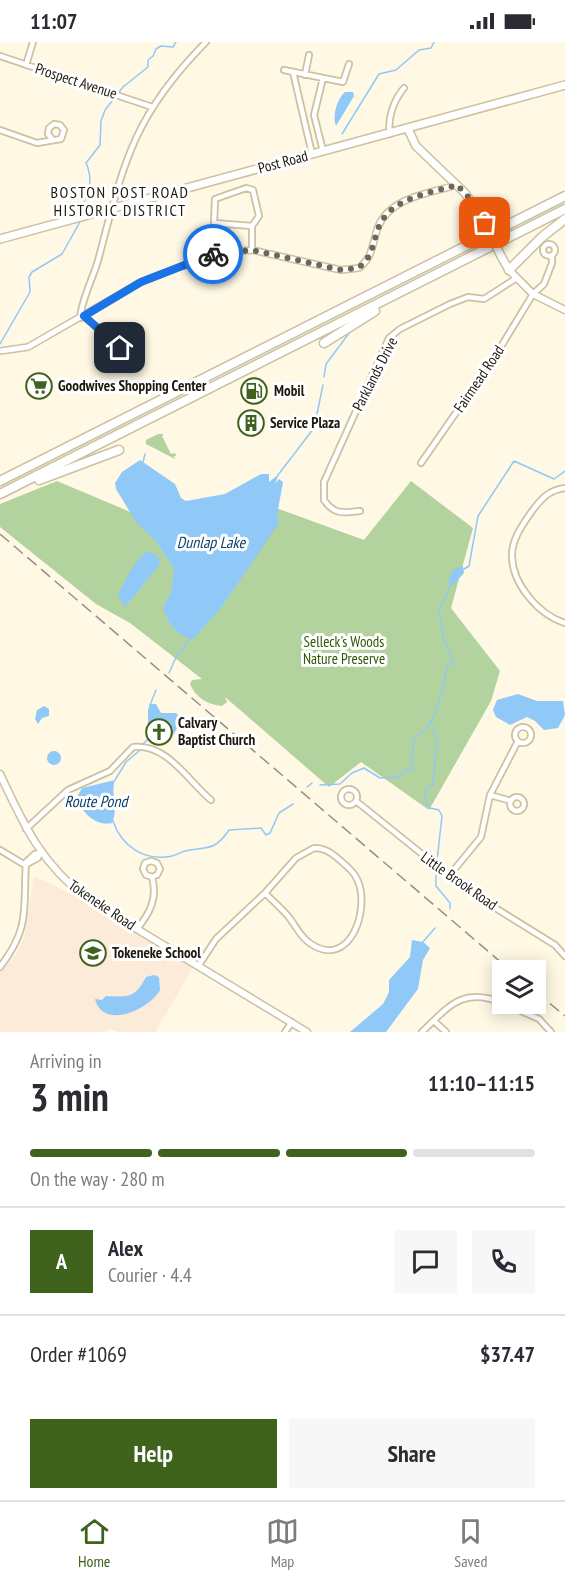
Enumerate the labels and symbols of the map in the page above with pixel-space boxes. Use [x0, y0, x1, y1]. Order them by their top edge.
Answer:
street label: Prospect Avenue [33, 58, 119, 103]
street label: Post Road [256, 146, 310, 177]
district label: BOSTON POST ROAD HISTORIC DISTRICT [51, 182, 189, 220]
pin [459, 197, 510, 248]
courier [183, 224, 243, 284]
pin [94, 322, 145, 373]
street label: Parklands Drive [348, 334, 401, 414]
street label: Fairmead Road [449, 342, 508, 416]
supermarket icon: Goodwives Shopping Center [24, 371, 54, 401]
place label: Goodwives Shopping Center [58, 376, 207, 395]
fuel station icon: Mobil [239, 376, 269, 406]
place label: Mobil [274, 381, 305, 400]
building icon: Service Plaza [236, 408, 266, 438]
place label: Service Plaza [270, 413, 340, 432]
water label: Dunlap Lake [177, 532, 247, 552]
park label: Selleck's Woods Nature Preserve [303, 632, 385, 668]
place label: Calvary Baptist Church [178, 713, 255, 749]
church icon: Calvary Baptist Church [144, 717, 174, 747]
water label: Route Pond [65, 791, 129, 811]
street label: Little Brook Road [417, 847, 501, 914]
street label: Tokeneke Road [65, 875, 139, 934]
school or university icon: Tokeneke School [78, 938, 108, 968]
place label: Tokeneke School [112, 943, 201, 962]

